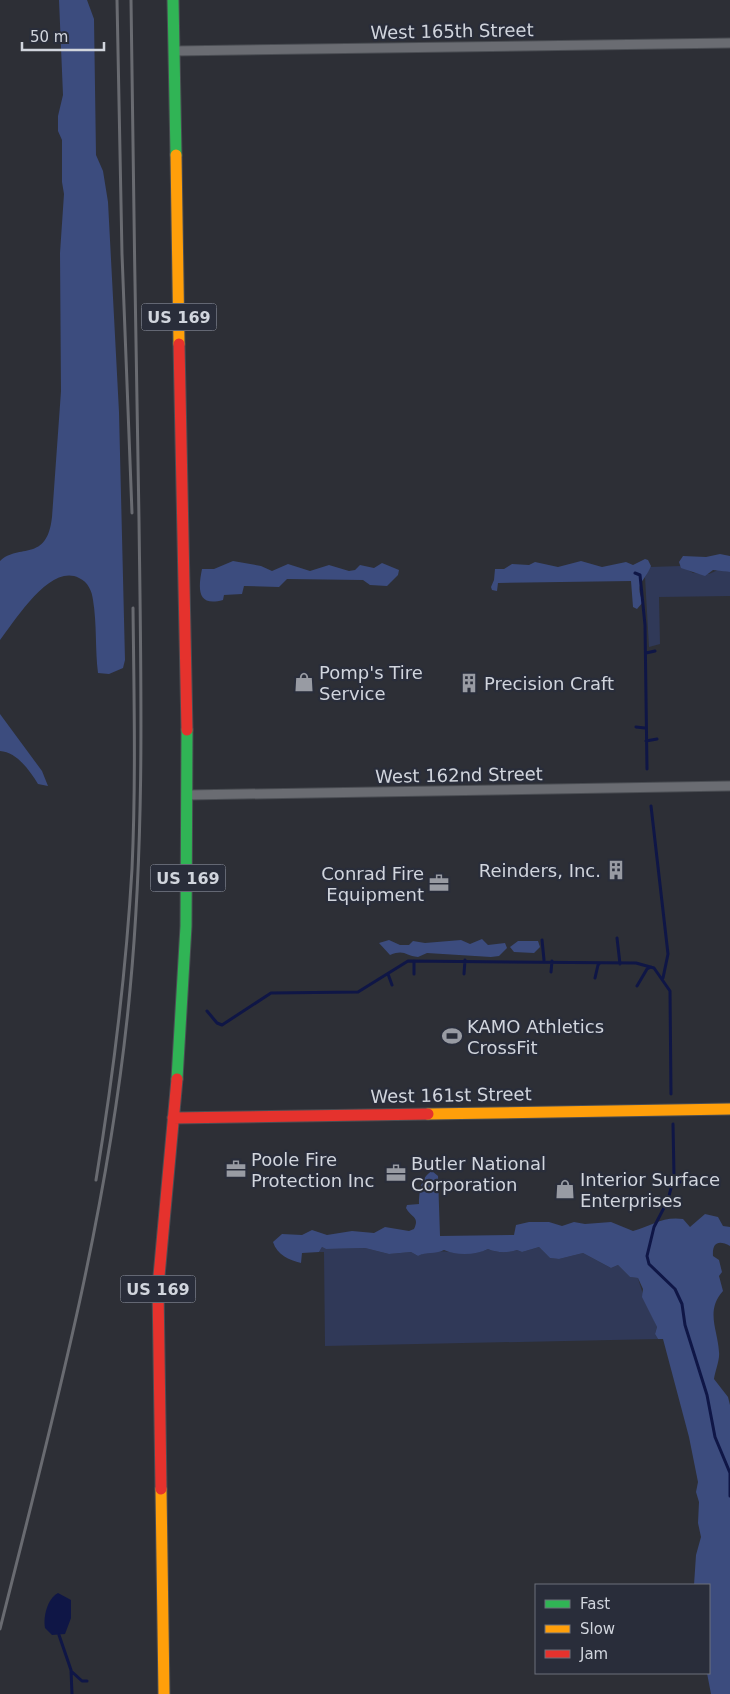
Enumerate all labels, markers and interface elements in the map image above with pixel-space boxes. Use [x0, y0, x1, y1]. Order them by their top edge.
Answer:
street label: West 165th Street [370, 19, 534, 43]
scale bar [22, 20, 105, 52]
text: 50 m [30, 28, 68, 46]
road number: US 169 [142, 304, 216, 330]
place label: Pomp's Tire Service [319, 662, 423, 704]
shop icon: Pomp's Tire Service [293, 671, 315, 693]
building icon: Precision Craft [458, 672, 480, 694]
place label: Precision Craft [484, 673, 614, 694]
street label: West 162nd Street [375, 763, 543, 787]
building icon: Reinders, Inc. [605, 859, 627, 881]
place label: Reinders, Inc. [479, 860, 601, 881]
place label: Conrad Fire Equipment [321, 863, 424, 905]
road number: US 169 [150, 864, 226, 891]
office icon: Conrad Fire Equipment [428, 872, 450, 894]
place label: KAMO Athletics CrossFit [467, 1016, 604, 1058]
sports icon: KAMO Athletics CrossFit [441, 1025, 463, 1047]
street label: West 161st Street [370, 1083, 532, 1107]
place label: Poole Fire Protection Inc [251, 1149, 374, 1191]
place label: Butler National Corporation [411, 1153, 546, 1195]
office icon: Poole Fire Protection Inc [225, 1158, 247, 1180]
office icon: Butler National Corporation [385, 1162, 407, 1184]
place label: Interior Surface Enterprises [580, 1169, 720, 1211]
shop icon: Interior Surface Enterprises [554, 1178, 576, 1200]
road number: US 169 [120, 1276, 196, 1302]
legend [535, 1584, 710, 1674]
text: Fast [580, 1595, 610, 1613]
text: Slow [580, 1620, 615, 1638]
text: Jam [579, 1645, 608, 1663]

